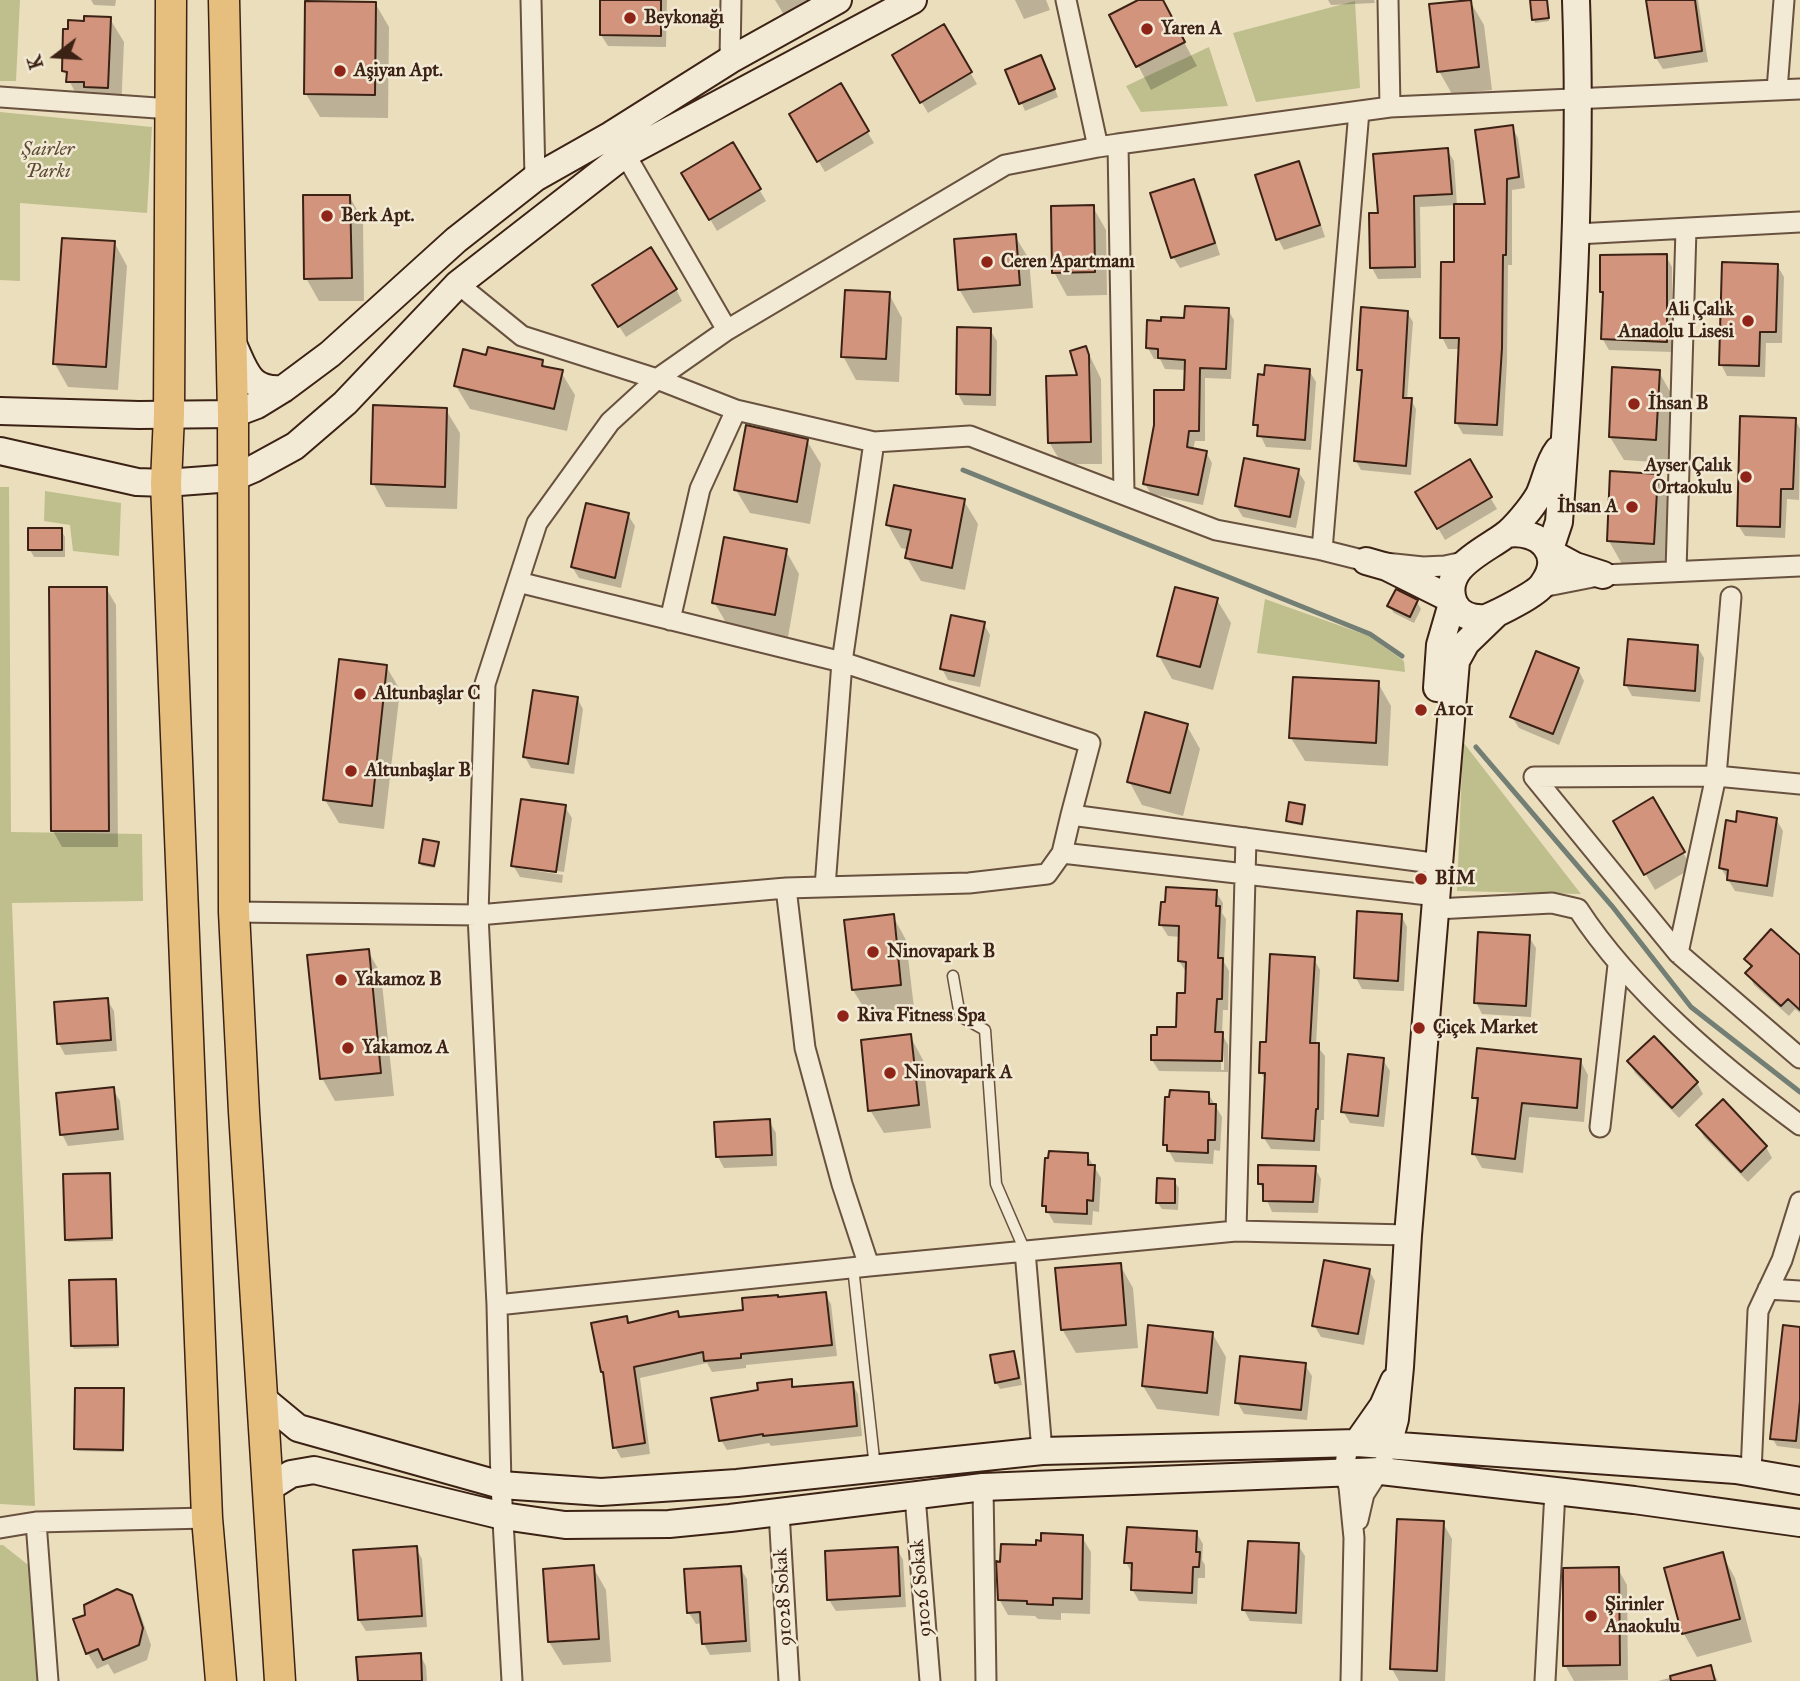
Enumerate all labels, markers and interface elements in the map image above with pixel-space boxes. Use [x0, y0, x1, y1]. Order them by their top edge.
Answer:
place label: Beykonağı [644, 7, 724, 29]
marker: Beykonağı [622, 10, 638, 26]
place label: Yaren A [1161, 18, 1222, 40]
north arrow [21, 21, 91, 91]
marker: Yaren A [1139, 21, 1155, 37]
text: K [22, 52, 48, 72]
place label: Aşiyan Apt. [354, 60, 443, 82]
marker: Aşiyan Apt. [332, 63, 348, 79]
park label: Şairler Parkı [22, 139, 74, 183]
place label: Berk Apt. [341, 205, 414, 227]
marker: Berk Apt. [319, 208, 335, 224]
place label: Ceren Apartmanı [1001, 251, 1135, 273]
marker: Ceren Apartmanı [979, 254, 995, 270]
place label: Ali Çalık Anadolu Lisesi [1618, 299, 1734, 343]
marker: Ali Çalık Anadolu Lisesi [1740, 313, 1756, 329]
place label: İhsan B [1648, 393, 1709, 415]
marker: İhsan B [1626, 396, 1642, 412]
place label: Ayser Çalık Ortaokulu [1645, 455, 1732, 499]
marker: Ayser Çalık Ortaokulu [1738, 469, 1754, 485]
place label: İhsan A [1557, 496, 1618, 518]
marker: İhsan A [1624, 499, 1640, 515]
place label: Altunbaşlar C [374, 683, 480, 705]
marker: Altunbaşlar C [352, 686, 368, 702]
place label: A101 [1435, 699, 1474, 721]
marker: A101 [1413, 702, 1429, 718]
place label: Altunbaşlar B [365, 760, 471, 782]
marker: Altunbaşlar B [343, 763, 359, 779]
place label: BİM [1435, 868, 1475, 890]
marker: BİM [1413, 871, 1429, 887]
place label: Ninovapark B [887, 941, 995, 963]
marker: Ninovapark B [865, 944, 881, 960]
place label: Yakamoz B [355, 969, 442, 991]
marker: Yakamoz B [333, 972, 349, 988]
place label: Riva Fitness Spa [857, 1005, 985, 1027]
marker: Riva Fitness Spa [835, 1008, 851, 1024]
place label: Çiçek Market [1433, 1017, 1538, 1039]
marker: Çiçek Market [1411, 1020, 1427, 1036]
place label: Yakamoz A [362, 1037, 449, 1059]
marker: Yakamoz A [340, 1040, 356, 1056]
place label: Ninovapark A [904, 1062, 1012, 1084]
marker: Ninovapark A [882, 1065, 898, 1081]
street label: 91026 Sokak [906, 1538, 938, 1638]
street label: 91028 Sokak [770, 1547, 798, 1647]
place label: Şirinler Anaokulu [1605, 1594, 1680, 1638]
marker: Şirinler Anaokulu [1583, 1608, 1599, 1624]

